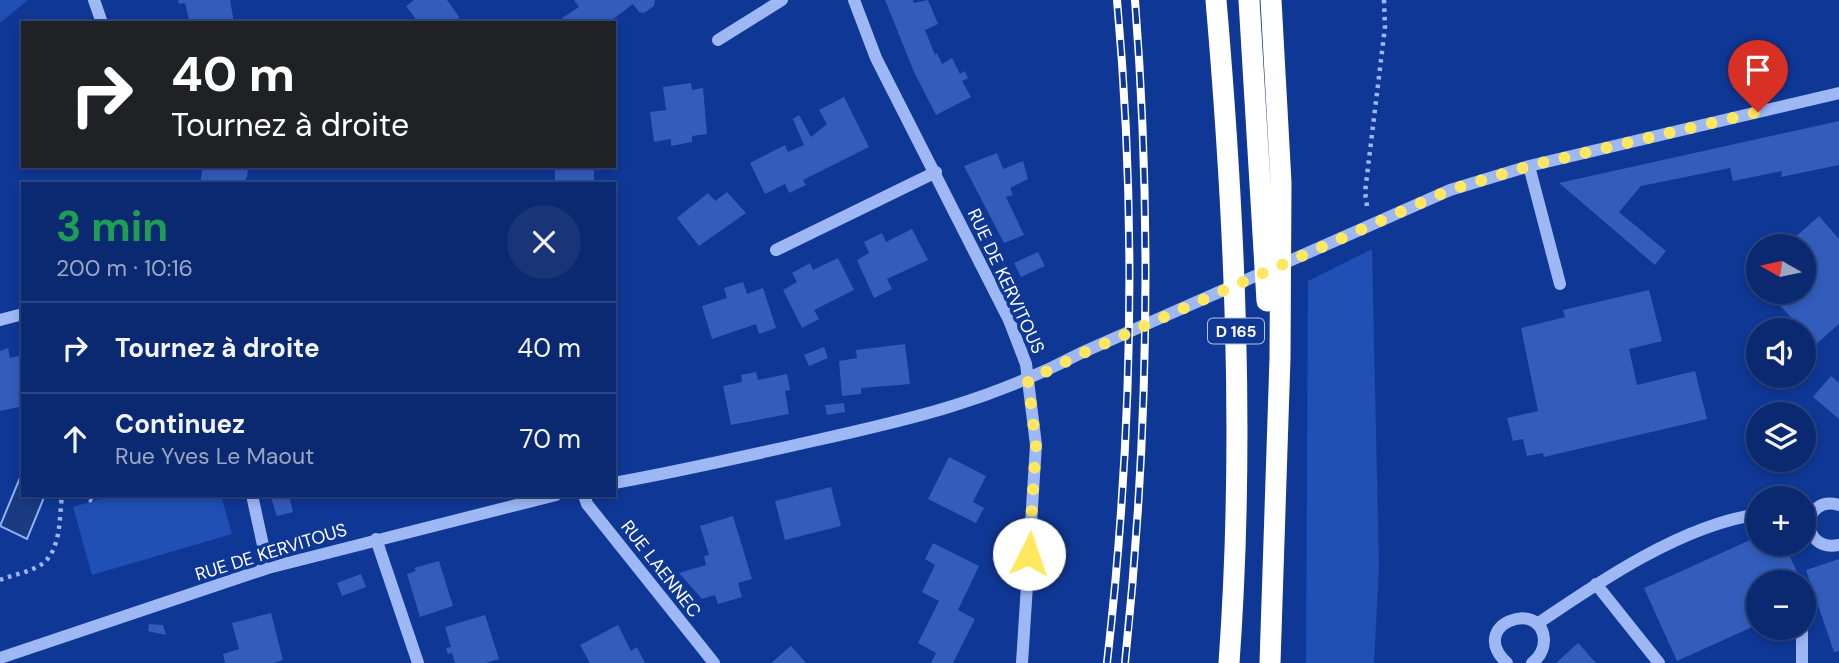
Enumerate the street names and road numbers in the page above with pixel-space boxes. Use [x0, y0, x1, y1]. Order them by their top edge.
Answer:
street label: RUE DE KERVITOUS [962, 205, 1050, 357]
road number: D 165 [1208, 318, 1264, 344]
street label: RUE LAENNEC [616, 516, 707, 623]
street label: RUE DE KERVITOUS [192, 518, 350, 586]

